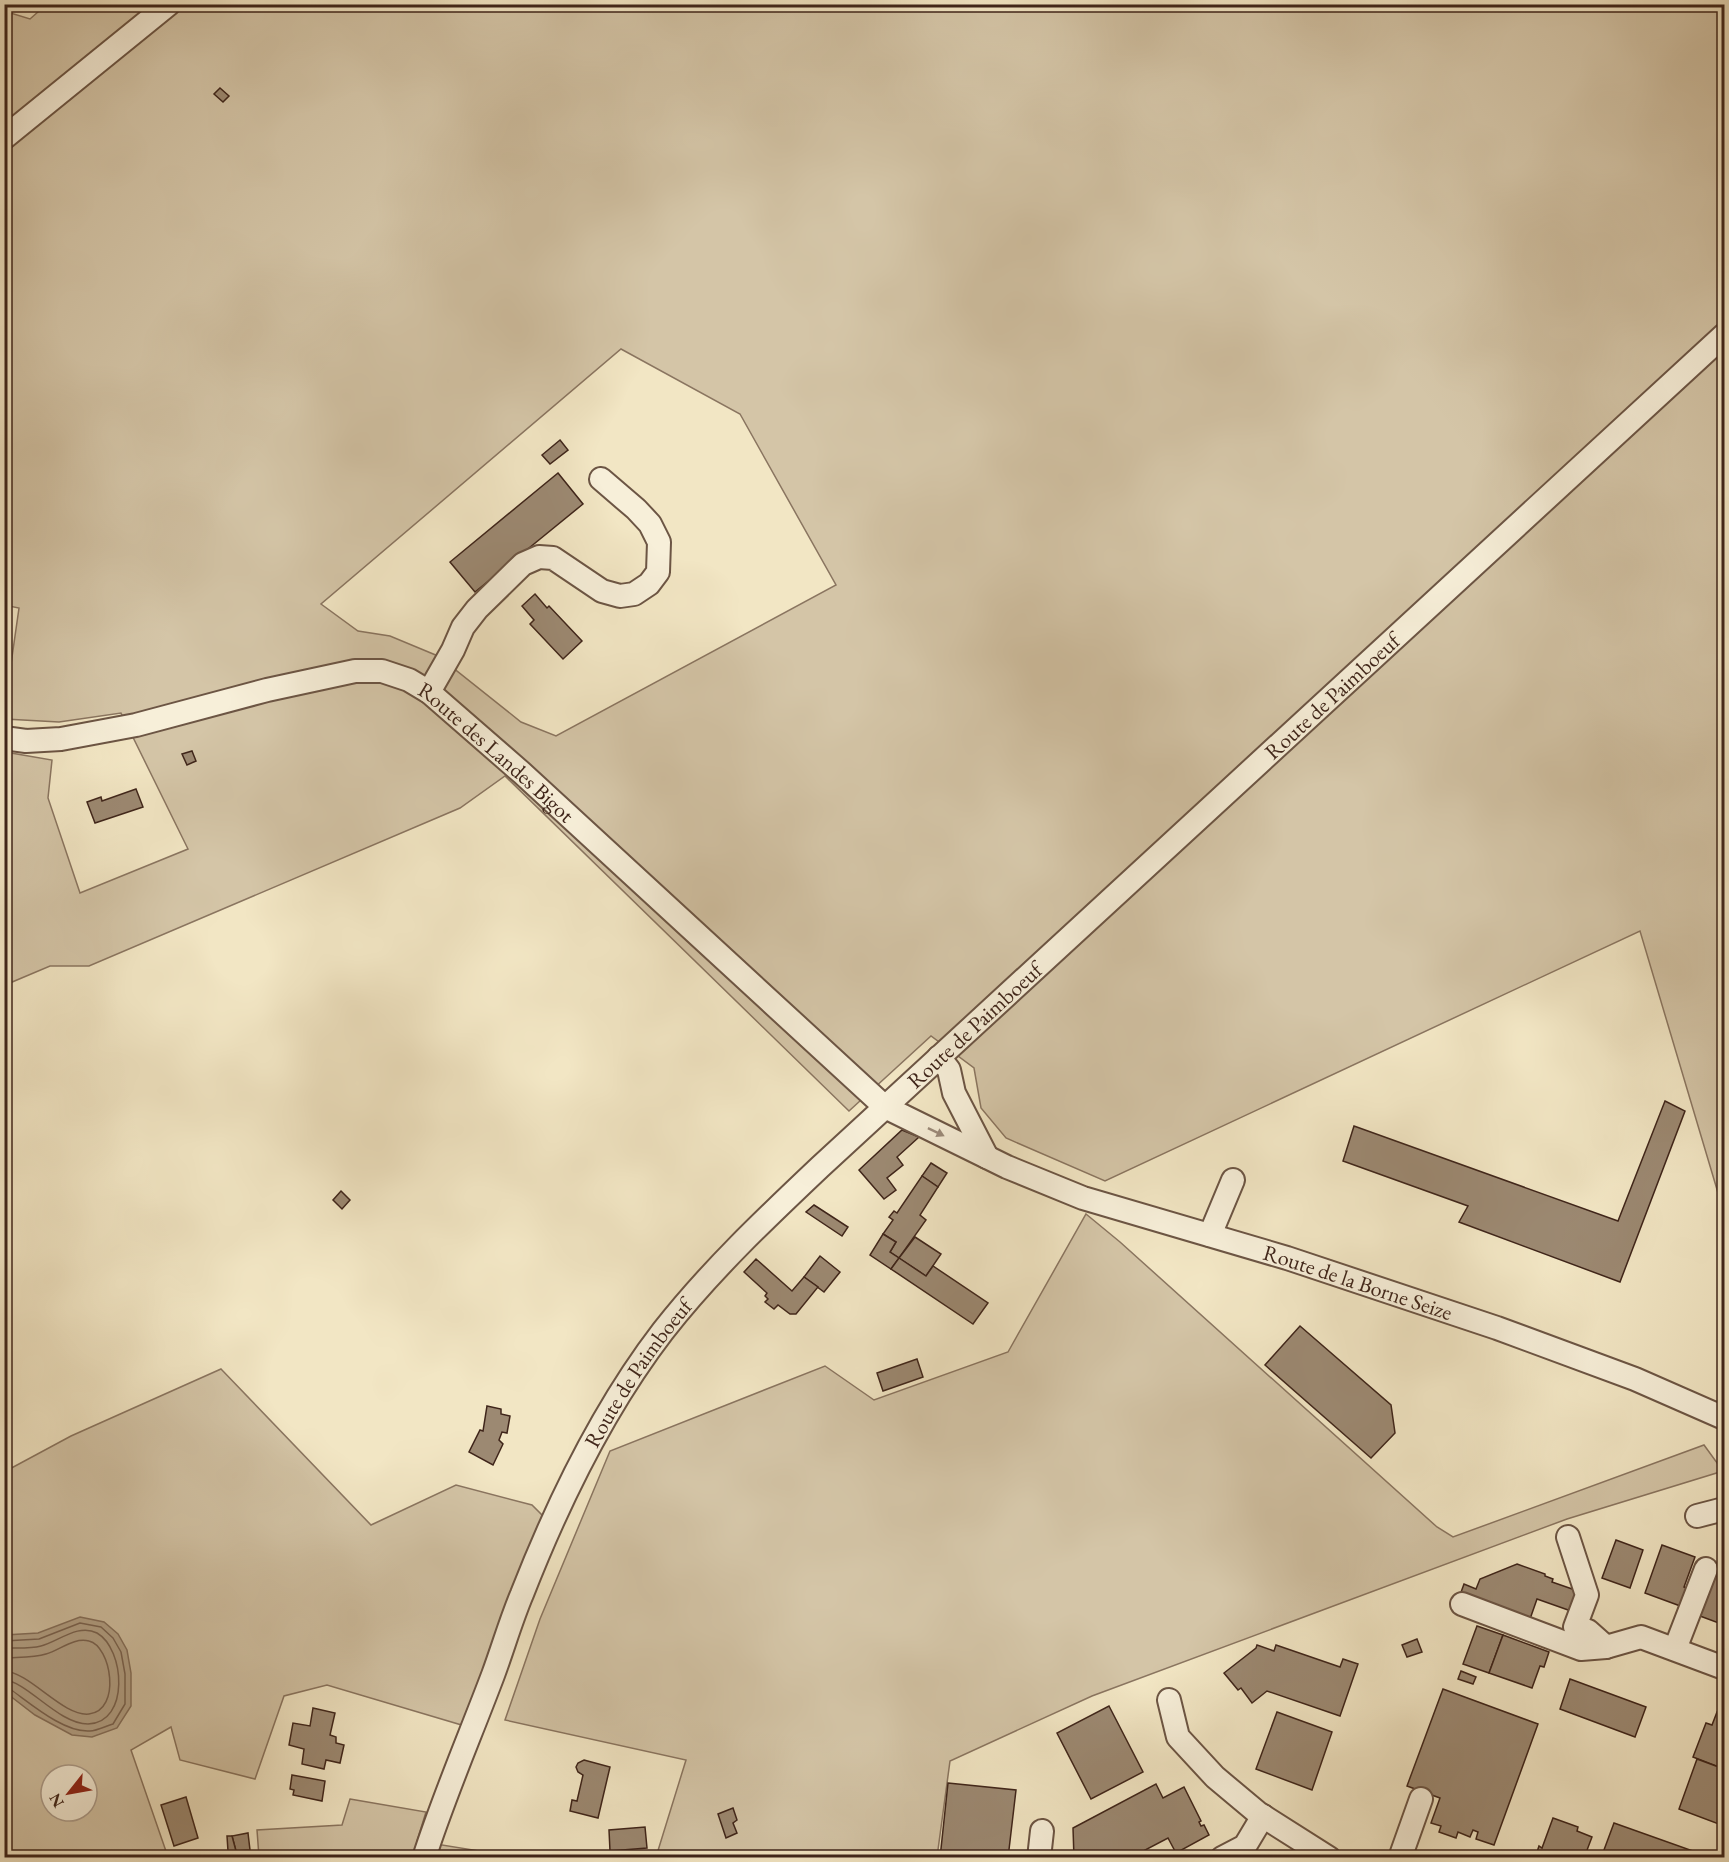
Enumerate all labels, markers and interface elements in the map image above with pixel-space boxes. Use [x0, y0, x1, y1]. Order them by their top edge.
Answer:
street label: Route de Paimboeuf [1258, 625, 1408, 766]
street label: Route des Landes Bigot [413, 675, 580, 829]
street label: Route de Paimboeuf [901, 954, 1051, 1095]
one-way arrow [928, 1127, 945, 1136]
street label: Route de la Borne Seize [1260, 1238, 1456, 1327]
street label: Route de Paimboeuf [577, 1290, 700, 1453]
north arrow [39, 1763, 99, 1823]
text: N [44, 1789, 69, 1811]

